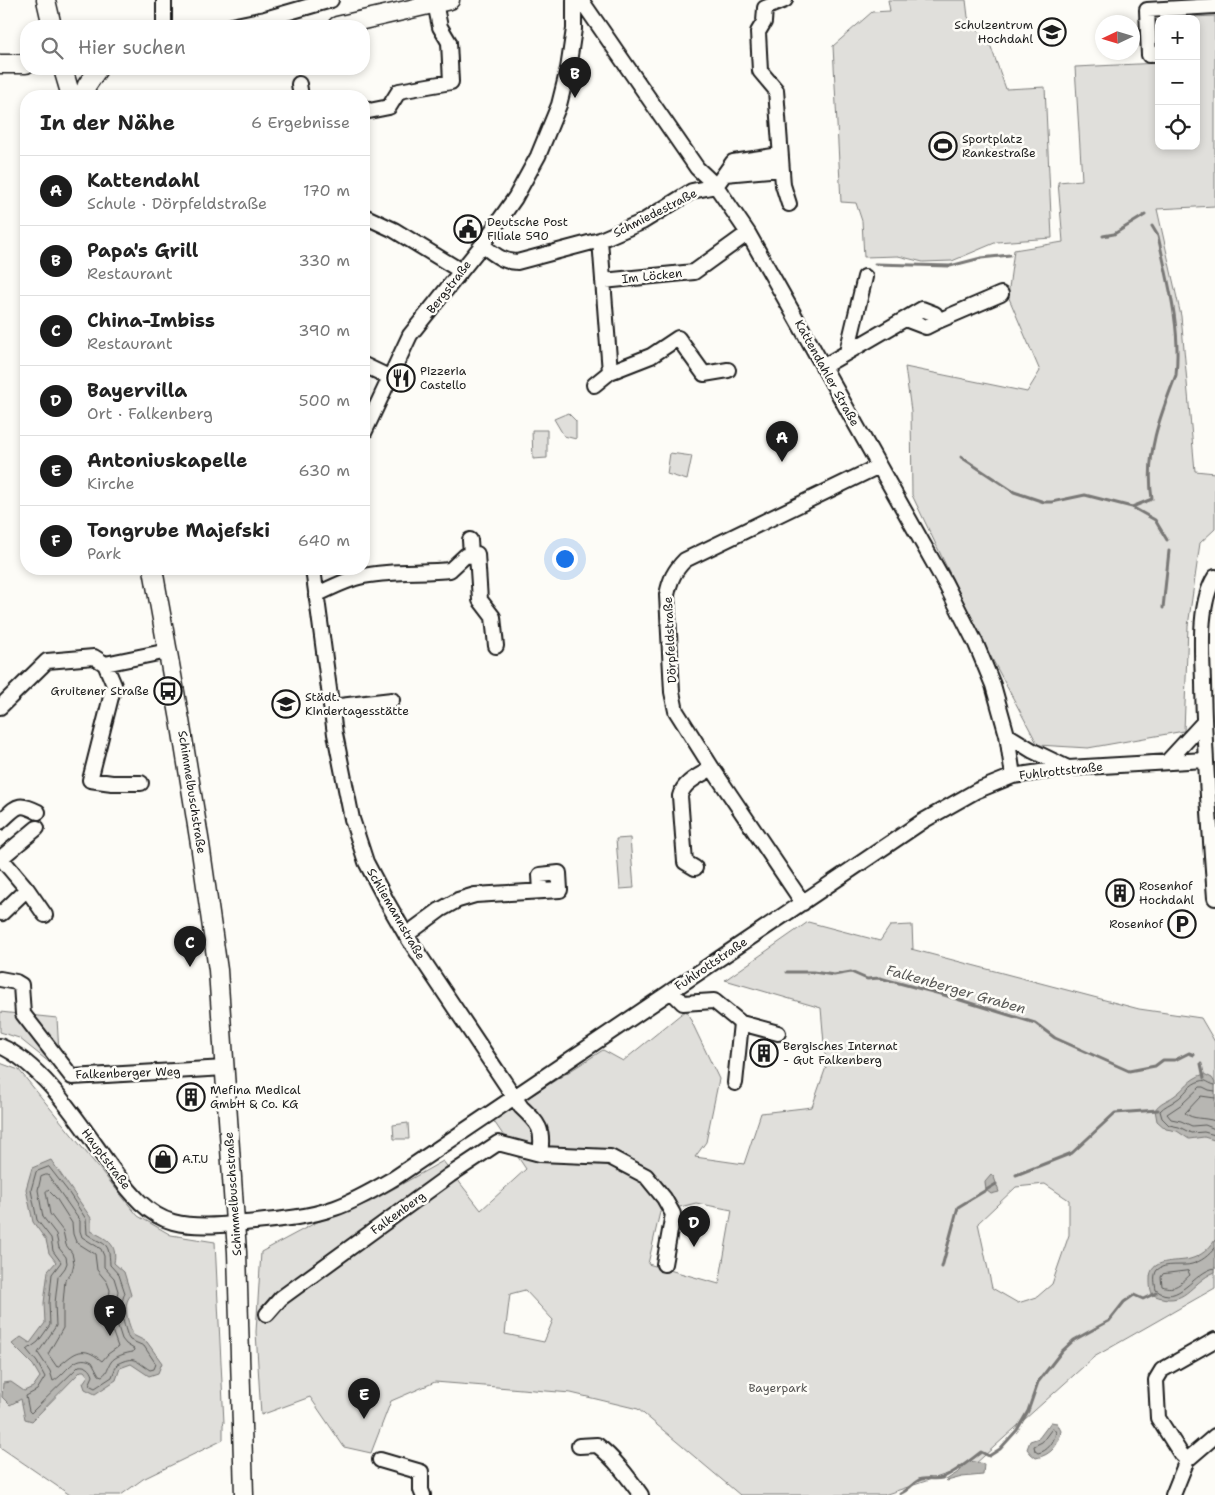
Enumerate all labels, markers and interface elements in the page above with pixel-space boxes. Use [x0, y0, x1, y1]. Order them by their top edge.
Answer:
north arrow [1095, 15, 1140, 60]
map controls [1155, 15, 1200, 150]
button: + [1155, 15, 1200, 60]
place label: Schulzentrum Hochdahl [954, 17, 1033, 47]
school or university icon: Schulzentrum Hochdahl [1037, 17, 1067, 47]
search box [20, 20, 370, 75]
icon: search [38, 34, 66, 62]
text: Hier suchen [78, 35, 186, 60]
pin: B [559, 57, 591, 98]
button: − [1155, 60, 1200, 105]
button: locate [1155, 105, 1200, 150]
text: In der Nähe [40, 109, 175, 137]
text: 6 Ergebnisse [251, 112, 350, 133]
sports icon: Sportplatz Rankestraße [928, 131, 958, 161]
place label: Sportplatz Rankestraße [962, 131, 1036, 161]
text: Kattendahl [87, 168, 200, 193]
text: A [50, 180, 62, 201]
text: 170 m [303, 180, 350, 201]
street label: Schmiedestraße [610, 185, 700, 241]
text: Schule · Dörpfeldstraße [87, 193, 267, 214]
public building icon: Deutsche Post Filiale 590 [453, 214, 483, 244]
place label: Deutsche Post Filiale 590 [487, 214, 568, 244]
text: Papa's Grill [87, 238, 198, 263]
text: B [51, 250, 61, 271]
text: 330 m [298, 250, 350, 271]
street label: Bergstraße [423, 257, 475, 317]
text: Restaurant [87, 263, 173, 284]
street label: Im Löcken [621, 265, 683, 287]
text: China-Imbiss [87, 308, 215, 333]
street label: Kattendahler Straße [791, 317, 863, 429]
text: C [51, 320, 61, 341]
text: 390 m [298, 320, 350, 341]
text: Restaurant [87, 333, 173, 354]
restaurant icon: Pizzeria Castello [386, 363, 416, 393]
place label: Pizzeria Castello [420, 363, 467, 393]
text: Bayervilla [87, 378, 187, 403]
text: D [50, 390, 62, 411]
text: 500 m [299, 390, 350, 411]
text: Ort · Falkenberg [87, 403, 213, 424]
pin: A [766, 421, 798, 462]
text: Antoniuskapelle [87, 448, 247, 473]
text: E [51, 460, 61, 481]
text: 630 m [298, 460, 350, 481]
text: Kirche [87, 473, 135, 494]
text: Tongrube Majefski [87, 518, 270, 543]
text: F [51, 530, 61, 551]
text: 640 m [298, 530, 350, 551]
text: Park [87, 543, 121, 564]
your location [552, 546, 578, 572]
street label: Dörpfeldstraße [660, 596, 680, 684]
bus stop icon: Gruitener Straße [153, 676, 183, 706]
place label: Gruitener Straße [51, 683, 149, 699]
school or university icon: Städt. Kindertagesstätte [271, 689, 301, 719]
place label: Städt. Kindertagesstätte [305, 689, 409, 719]
street label: Schimmelbuschstraße [174, 729, 210, 855]
street label: Fuhlrottstraße [1018, 759, 1104, 783]
street label: Schliemannstraße [363, 865, 429, 963]
building icon: Rosenhof Hochdahl [1105, 878, 1135, 908]
place label: Rosenhof Hochdahl [1139, 878, 1195, 908]
parking icon: Rosenhof [1167, 909, 1197, 939]
place label: Rosenhof [1109, 916, 1164, 932]
pin: C [174, 926, 206, 967]
street label: Fuhlrottstraße [672, 934, 751, 994]
water label: Falkenberger Graben [884, 960, 1028, 1018]
building icon: Bergisches Internat - Gut Falkenberg [749, 1038, 779, 1068]
place label: Bergisches Internat - Gut Falkenberg [783, 1038, 898, 1068]
street label: Falkenberger Weg [75, 1063, 181, 1083]
building icon: Mefina Medical GmbH & Co. KG [176, 1082, 206, 1112]
place label: Mefina Medical GmbH & Co. KG [210, 1082, 301, 1112]
street label: Hauptstraße [78, 1125, 134, 1193]
street label: Schimmelbuschstraße [221, 1131, 245, 1257]
shop icon: A.T.U [148, 1144, 178, 1174]
place label: A.T.U [182, 1151, 208, 1167]
street label: Falkenberg [367, 1188, 429, 1238]
pin: D [678, 1206, 710, 1247]
pin: F [94, 1295, 126, 1336]
pin: E [348, 1378, 380, 1419]
park label: Bayerpark [748, 1380, 808, 1396]

